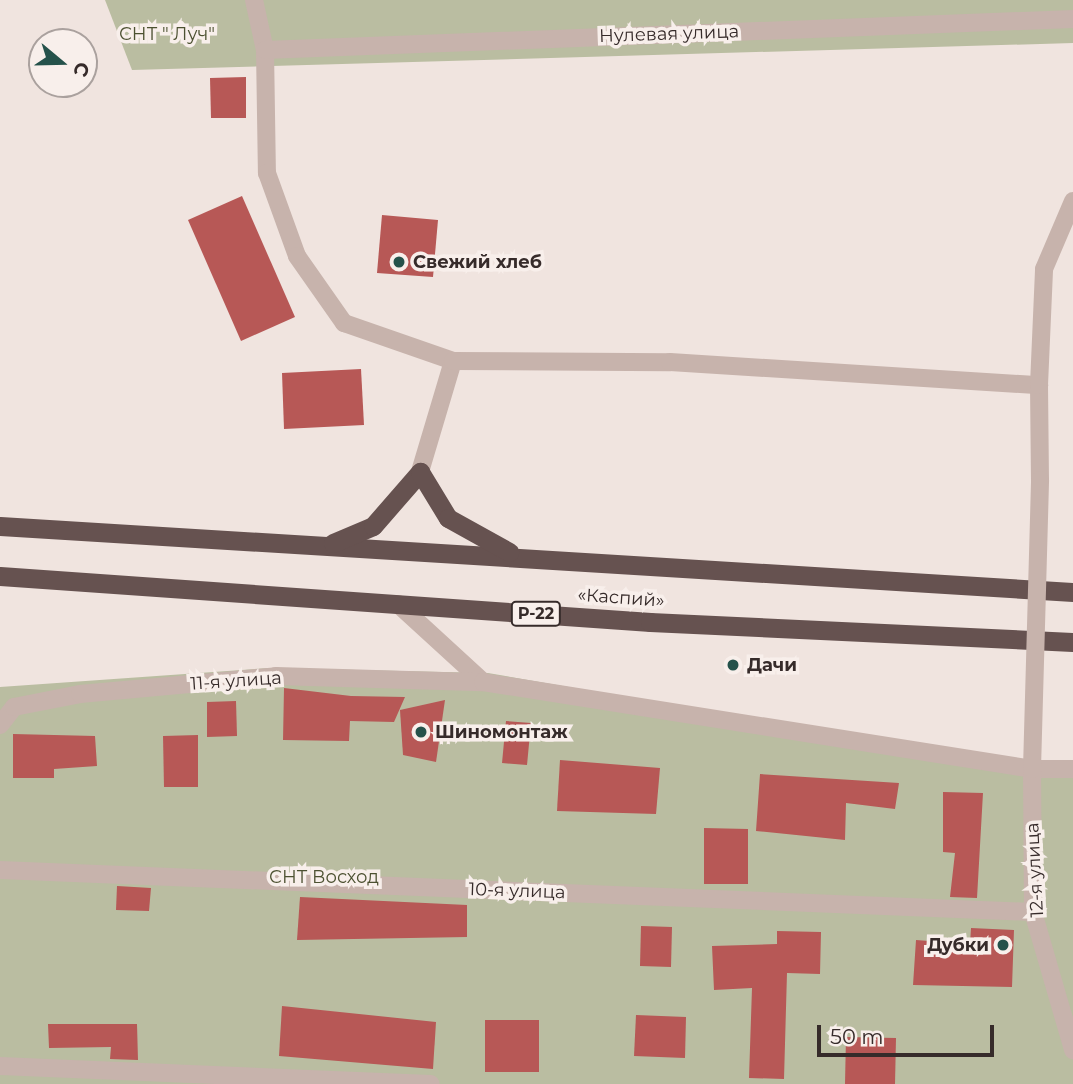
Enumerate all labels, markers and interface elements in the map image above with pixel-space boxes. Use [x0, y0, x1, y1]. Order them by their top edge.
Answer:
street label: Нулевая улица [599, 21, 739, 47]
park label: СНТ " Луч" [119, 23, 215, 45]
north arrow [28, 28, 98, 98]
text: С [68, 59, 95, 80]
place label: Свежий хлеб [413, 251, 542, 273]
marker: Свежий хлеб [391, 254, 407, 270]
street label: «Каспий» [577, 584, 665, 612]
road number: Р-22 [510, 601, 562, 626]
place label: Дачи [747, 654, 797, 676]
marker: Дачи [725, 657, 741, 673]
street label: 11-я улица [190, 667, 282, 695]
place label: Шиномонтаж [435, 721, 568, 743]
marker: Шиномонтаж [413, 724, 429, 740]
street label: 12-я улица [1022, 822, 1048, 918]
park label: СНТ Восход [269, 866, 379, 888]
street label: 10-я улица [468, 879, 566, 903]
place label: Дубки [927, 934, 989, 956]
marker: Дубки [995, 937, 1011, 953]
scale bar [821, 1010, 998, 1054]
text: 50 m [830, 1024, 884, 1049]

